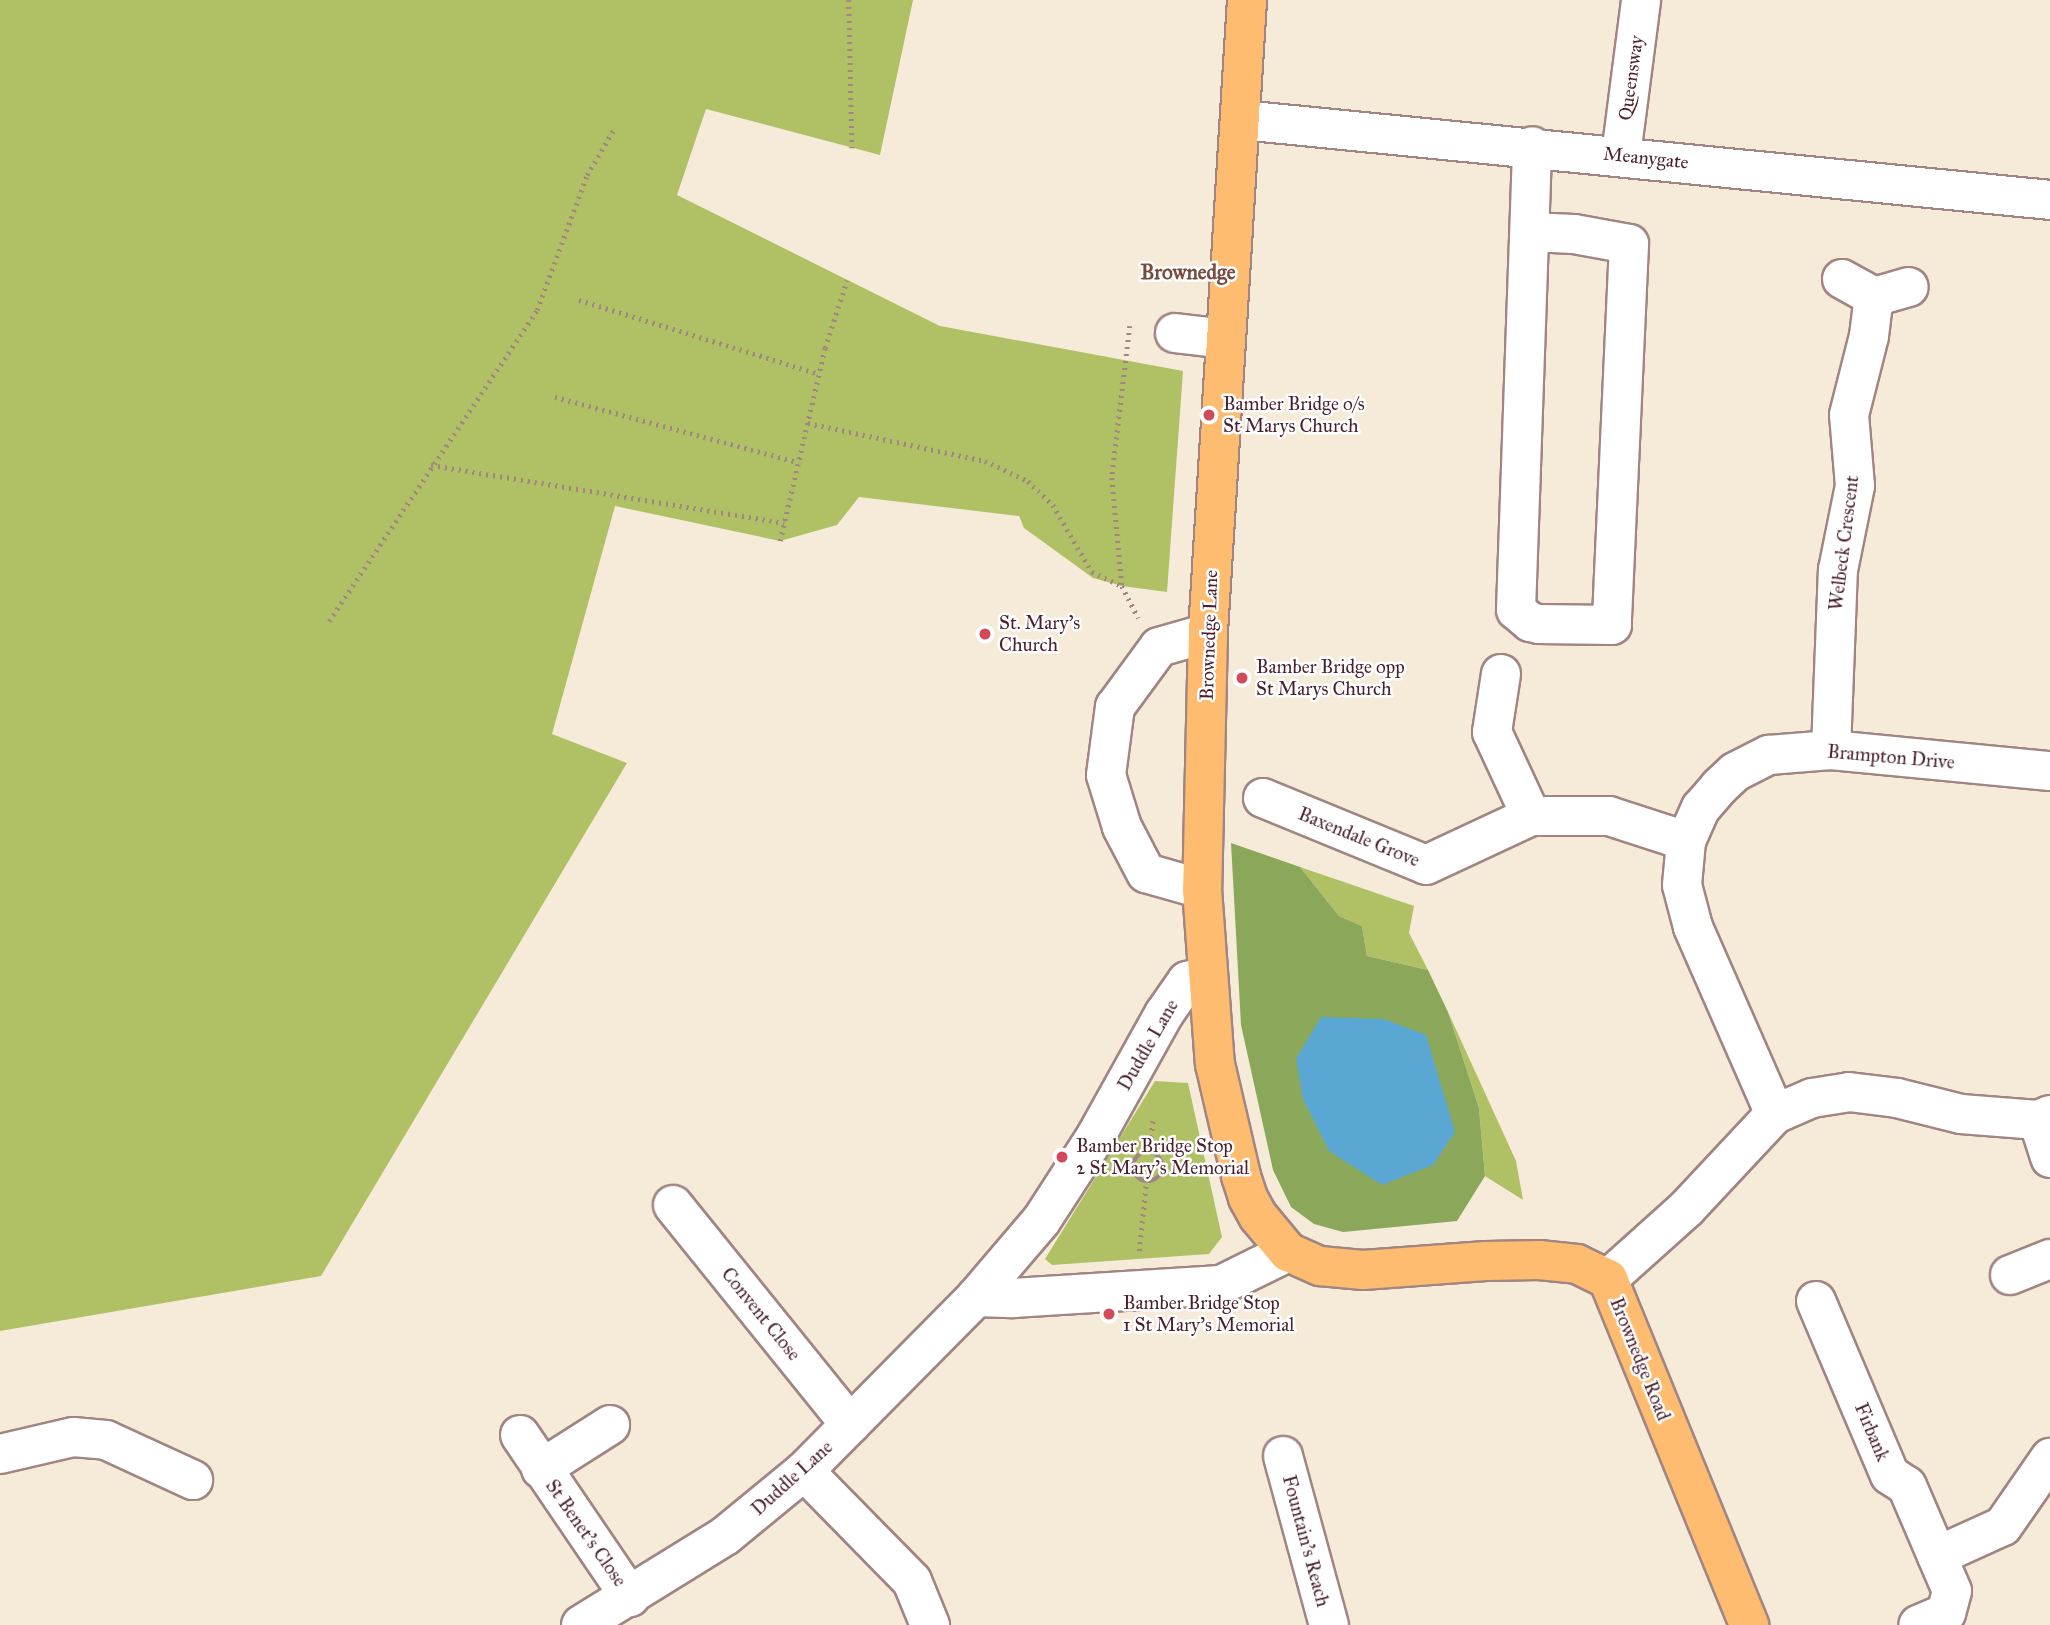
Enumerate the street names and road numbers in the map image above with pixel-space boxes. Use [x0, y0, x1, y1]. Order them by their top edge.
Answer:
street label: Queensway [1614, 34, 1648, 122]
street label: Meanygate [1602, 142, 1690, 174]
street label: Welbeck Crescent [1824, 474, 1864, 612]
street label: Brownedge Lane [1195, 569, 1223, 701]
street label: Brampton Drive [1826, 740, 1956, 774]
street label: Baxendale Grove [1295, 802, 1423, 872]
street label: Duddle Lane [1113, 995, 1183, 1095]
street label: Convent Close [717, 1263, 805, 1365]
street label: Brownedge Road [1605, 1294, 1675, 1424]
street label: Firbank [1850, 1399, 1894, 1465]
street label: Duddle Lane [747, 1436, 837, 1520]
street label: Fountain's Reach [1277, 1473, 1335, 1609]
street label: St Benet's Close [541, 1475, 631, 1591]

